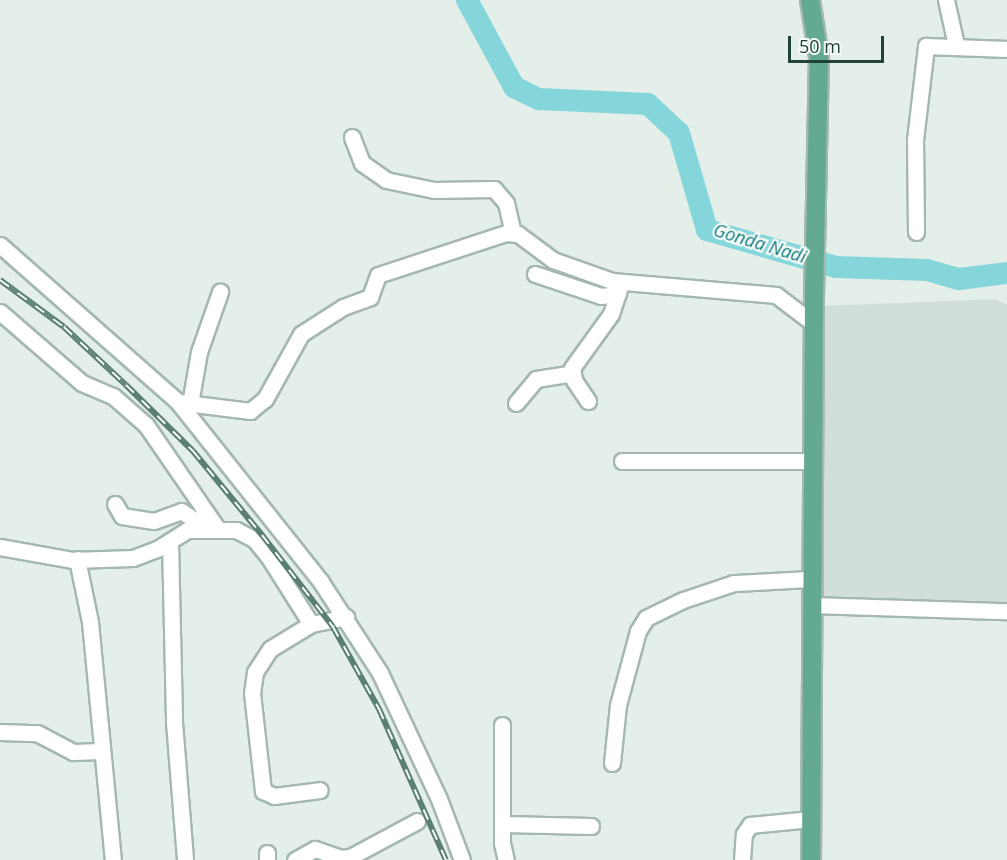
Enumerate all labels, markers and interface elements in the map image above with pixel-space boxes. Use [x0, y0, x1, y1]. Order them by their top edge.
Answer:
scale bar [791, 24, 887, 62]
text: 50 m [799, 34, 841, 58]
water label: Gonda Nadi [711, 219, 809, 267]

